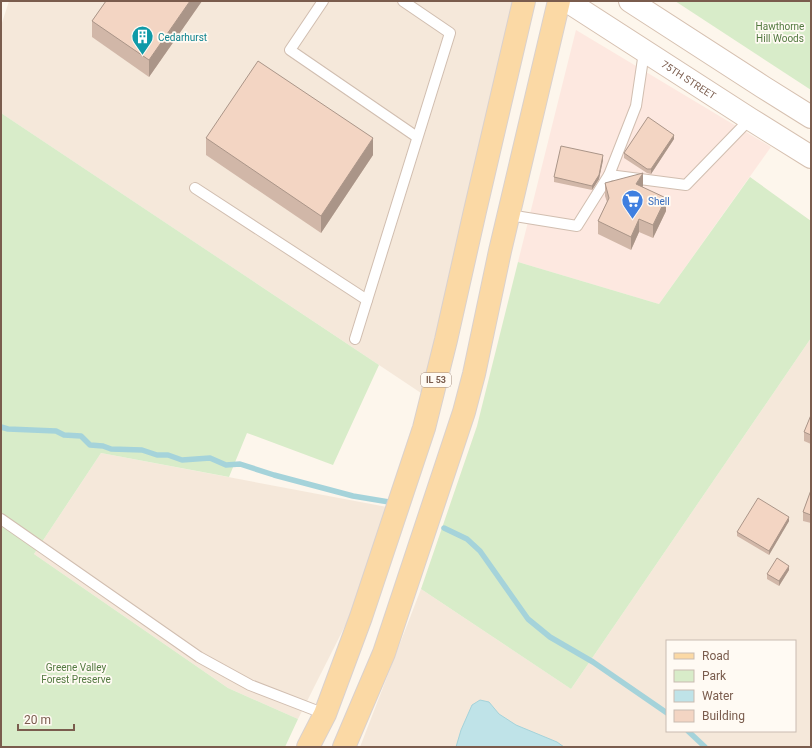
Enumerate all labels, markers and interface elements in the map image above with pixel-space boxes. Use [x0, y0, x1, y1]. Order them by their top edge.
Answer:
park label: Hawthorne Hill Woods [756, 21, 804, 44]
building icon: Cedarhurst [129, 24, 155, 57]
place label: Cedarhurst [158, 32, 207, 43]
street label: 75TH STREET [660, 58, 718, 101]
supermarket icon: Shell [619, 188, 645, 221]
place label: Shell [648, 196, 670, 207]
road number: IL 53 [421, 373, 451, 387]
legend [666, 640, 796, 732]
text: Road [702, 649, 730, 663]
park label: Greene Valley Forest Preserve [41, 662, 111, 685]
text: Park [702, 669, 727, 683]
text: Water [702, 689, 733, 703]
scale bar [18, 706, 74, 732]
text: Building [702, 709, 745, 723]
text: 20 m [24, 713, 51, 727]

